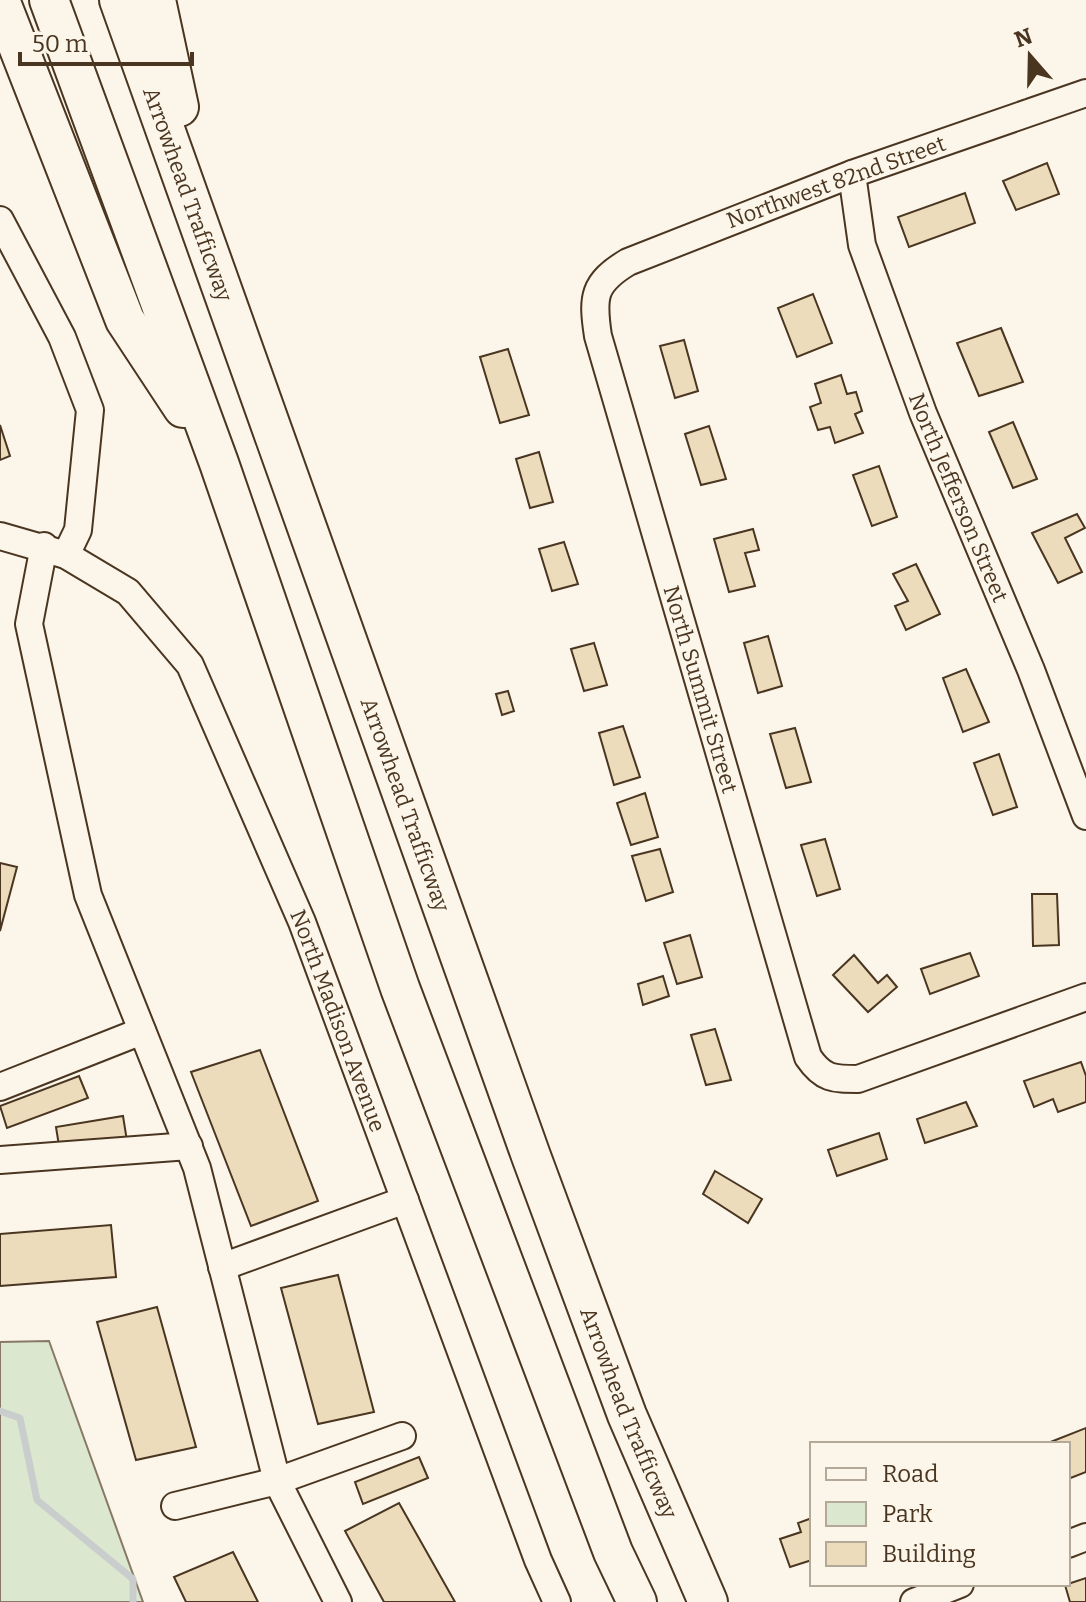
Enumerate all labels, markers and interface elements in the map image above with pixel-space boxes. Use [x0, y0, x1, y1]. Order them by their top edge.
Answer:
scale bar [20, 16, 192, 66]
north arrow [990, 16, 1070, 96]
text: N [1011, 22, 1036, 53]
text: 50 m [32, 30, 88, 58]
street label: Arrowhead Trafficway [138, 83, 239, 305]
street label: Northwest 82nd Street [723, 130, 949, 234]
street label: North Jefferson Street [903, 389, 1014, 606]
street label: North Summit Street [658, 582, 744, 796]
street label: Arrowhead Trafficway [355, 694, 456, 916]
street label: North Madison Avenue [285, 905, 392, 1135]
street label: Arrowhead Trafficway [575, 1303, 684, 1523]
legend [810, 1442, 1070, 1586]
text: Road [882, 1460, 938, 1488]
text: Park [882, 1500, 933, 1528]
text: Building [882, 1540, 976, 1568]

